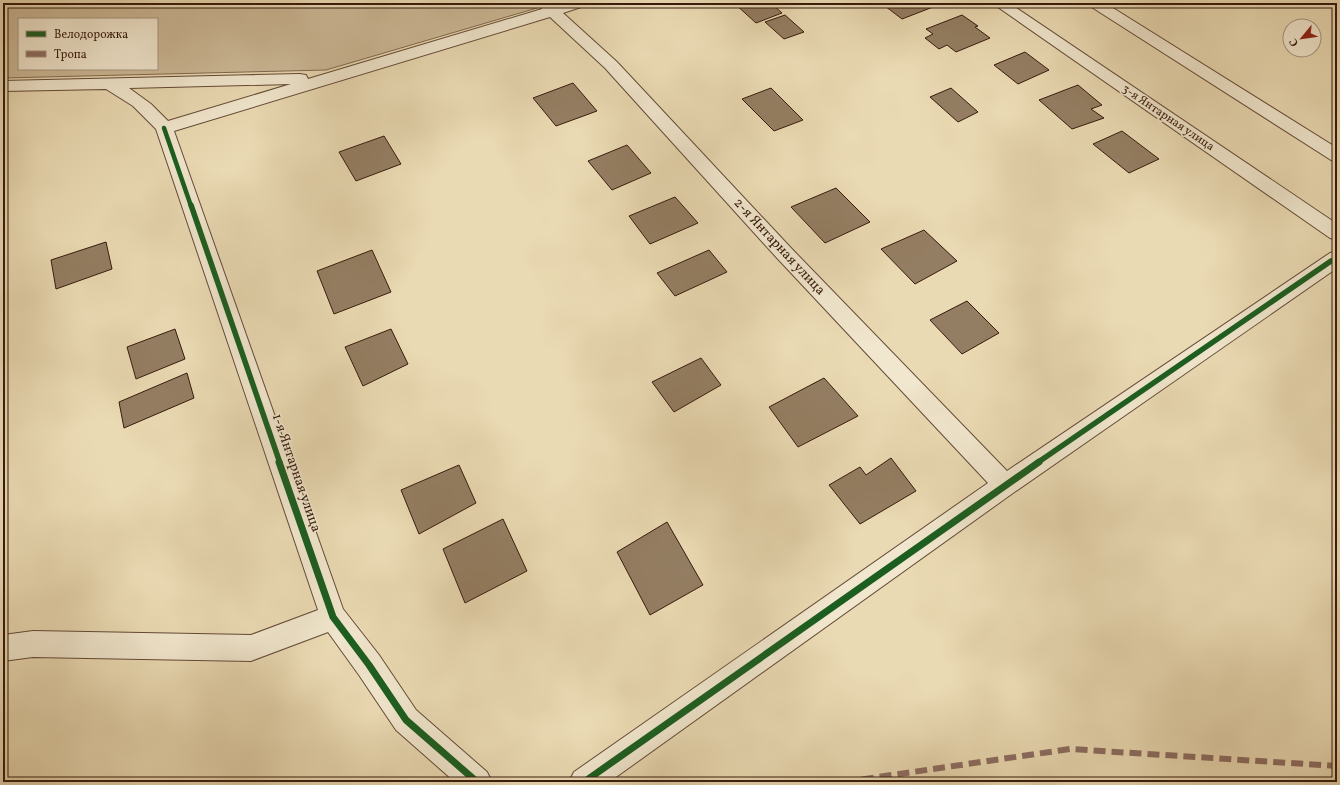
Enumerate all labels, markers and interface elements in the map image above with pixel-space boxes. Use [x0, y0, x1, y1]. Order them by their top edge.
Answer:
legend [18, 18, 158, 70]
north arrow [1282, 18, 1322, 58]
text: Велодорожка [54, 27, 128, 43]
text: С [1286, 35, 1303, 49]
text: Тропа [54, 47, 87, 63]
street label: 3-я Янтарная улица [1119, 81, 1217, 155]
street label: 2-я Янтарная улица [729, 194, 829, 300]
street label: 1-я Янтарная улица [267, 411, 325, 535]

